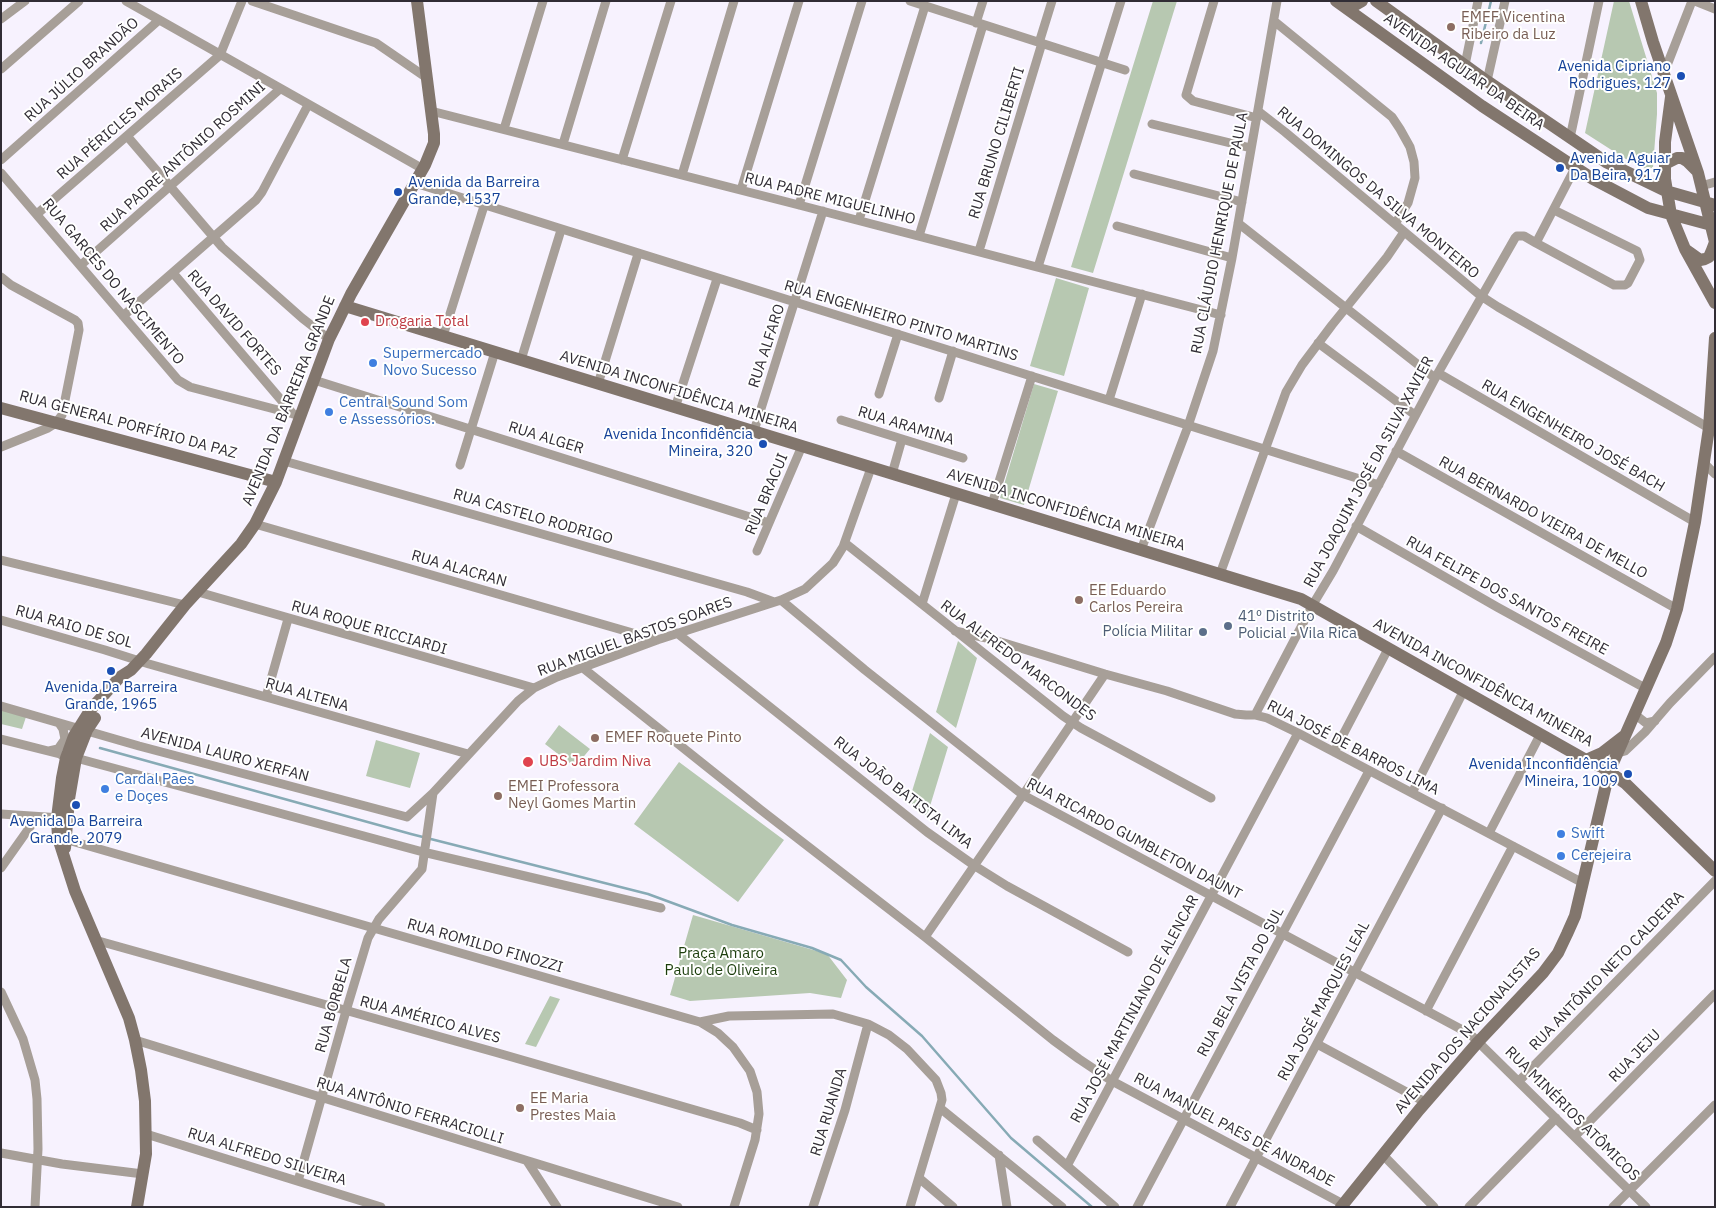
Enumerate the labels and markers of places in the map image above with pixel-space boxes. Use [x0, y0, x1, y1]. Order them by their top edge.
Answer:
place label: EMEF Vicentina Ribeiro da Luz [1461, 9, 1565, 44]
marker: EMEF Vicentina Ribeiro da Luz [1445, 21, 1457, 33]
place label: Avenida Cipriano Rodrigues, 127 [1558, 58, 1671, 93]
marker: Avenida Cipriano Rodrigues, 127 [1675, 70, 1687, 82]
place label: Avenida Aguiar Da Beira, 917 [1570, 150, 1671, 185]
marker: Avenida Aguiar Da Beira, 917 [1554, 162, 1566, 174]
place label: Avenida da Barreira Grande, 1537 [408, 174, 540, 209]
marker: Avenida da Barreira Grande, 1537 [392, 186, 404, 198]
place label: Drogaria Total [375, 313, 469, 331]
marker: Drogaria Total [359, 316, 371, 328]
place label: Supermercado Novo Sucesso [383, 345, 482, 380]
marker: Supermercado Novo Sucesso [367, 357, 379, 369]
place label: Central Sound Som e Assessórios. [339, 394, 468, 429]
marker: Central Sound Som e Assessórios. [323, 406, 335, 418]
place label: Avenida Inconfidência Mineira, 320 [604, 426, 753, 461]
marker: Avenida Inconfidência Mineira, 320 [757, 438, 769, 450]
place label: EE Eduardo Carlos Pereira [1089, 582, 1183, 617]
marker: EE Eduardo Carlos Pereira [1073, 594, 1085, 606]
place label: 41º Distrito Policial - Vila Rica [1238, 608, 1357, 643]
marker: 41º Distrito Policial - Vila Rica [1222, 620, 1234, 632]
place label: Polícia Militar [1103, 623, 1193, 641]
marker: Polícia Militar [1197, 626, 1209, 638]
marker: Avenida Da Barreira Grande, 1965 [105, 665, 117, 677]
place label: Avenida Da Barreira Grande, 1965 [44, 679, 178, 714]
place label: EMEF Roquete Pinto [605, 729, 742, 747]
marker: EMEF Roquete Pinto [589, 732, 601, 744]
place label: UBS Jardim Niva [539, 753, 651, 771]
marker: UBS Jardim Niva [521, 755, 535, 769]
place label: Avenida Inconfidência Mineira, 1009 [1469, 756, 1618, 791]
marker: Avenida Inconfidência Mineira, 1009 [1622, 768, 1634, 780]
place label: Cardal Pães e Doçes [115, 771, 195, 806]
place label: EMEI Professora Neyl Gomes Martin [508, 778, 636, 813]
marker: Cardal Pães e Doçes [99, 783, 111, 795]
marker: EMEI Professora Neyl Gomes Martin [492, 790, 504, 802]
marker: Avenida Da Barreira Grande, 2079 [70, 799, 82, 811]
place label: Avenida Da Barreira Grande, 2079 [9, 813, 143, 848]
place label: Swift [1571, 825, 1605, 843]
marker: Swift [1555, 828, 1567, 840]
place label: Cerejeira [1571, 847, 1631, 865]
marker: Cerejeira [1555, 850, 1567, 862]
place label: EE Maria Prestes Maia [530, 1090, 616, 1125]
marker: EE Maria Prestes Maia [514, 1102, 526, 1114]

